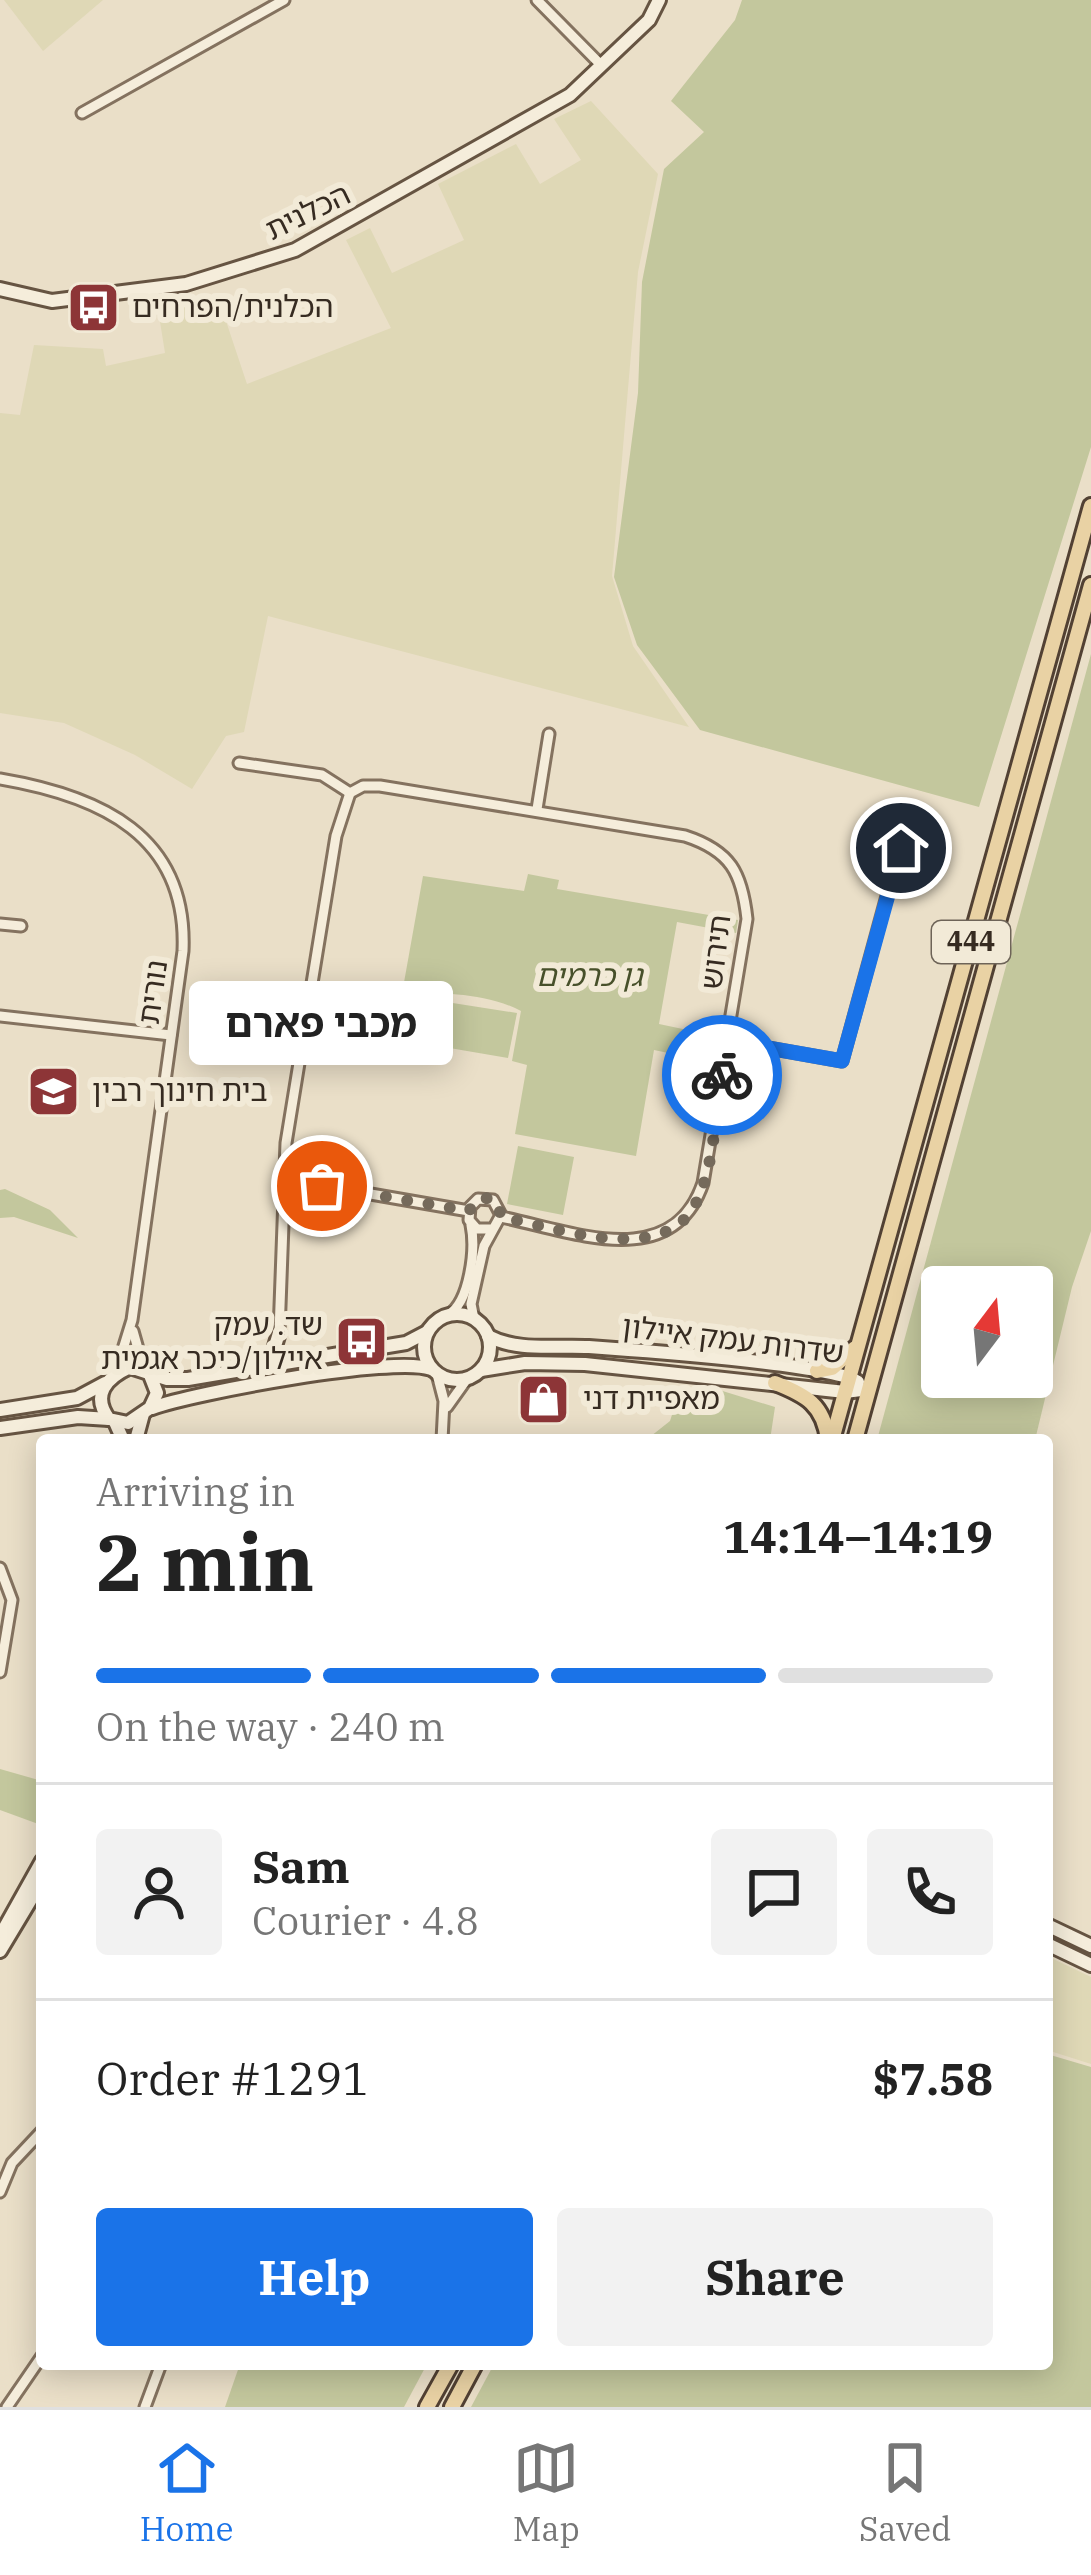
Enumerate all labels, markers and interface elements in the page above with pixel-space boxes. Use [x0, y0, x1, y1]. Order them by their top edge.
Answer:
street label: הכלנית [258, 173, 356, 248]
bus stop icon: הכלנית/הפרחים [65, 279, 121, 335]
place label: הכלנית/הפרחים [132, 286, 334, 325]
pin [850, 797, 952, 899]
icon: home [868, 815, 934, 881]
street label: תירוש [691, 912, 738, 991]
road number: 444 [932, 921, 1010, 963]
park label: גן כרמים [536, 955, 644, 994]
street label: נורית [128, 957, 175, 1026]
callout: מכבי פארם [190, 982, 454, 1066]
text: מכבי פארם [225, 997, 417, 1048]
courier [662, 1015, 782, 1135]
icon: bike [689, 1042, 755, 1108]
school or university icon: בית חינוך רבין [25, 1063, 81, 1119]
place label: בית חינוך רבין [92, 1070, 268, 1109]
pin [271, 1135, 373, 1237]
icon: bag [289, 1153, 355, 1219]
north arrow [921, 1266, 1053, 1398]
map controls [921, 1266, 1053, 1398]
place label: שד. עמק איילון/כיכר אגמית [101, 1304, 323, 1377]
street label: שדרות עמק איילון [620, 1306, 846, 1371]
bus stop icon: שד. עמק איילון/כיכר אגמית [334, 1314, 390, 1370]
shop icon: מאפיית דני [516, 1371, 572, 1427]
place label: מאפיית דני [583, 1378, 720, 1417]
text: Arriving in [96, 1466, 295, 1517]
text: 14:14–14:19 [723, 1507, 993, 1565]
text: 2 min [96, 1511, 314, 1612]
text: On the way · 240 m [96, 1701, 445, 1752]
button: person [96, 1829, 222, 1955]
button: chat [711, 1829, 837, 1955]
button: phone [867, 1829, 993, 1955]
text: Sam [252, 1837, 350, 1895]
text: Courier · 4.8 [252, 1895, 479, 1946]
text: Order #1291 [96, 2049, 369, 2107]
text: $7.58 [873, 2049, 993, 2107]
button: Help [96, 2208, 533, 2346]
button: Share [557, 2208, 993, 2346]
tab: Home [140, 2435, 233, 2550]
tab: Map [513, 2435, 580, 2550]
tab: Saved [859, 2435, 951, 2550]

